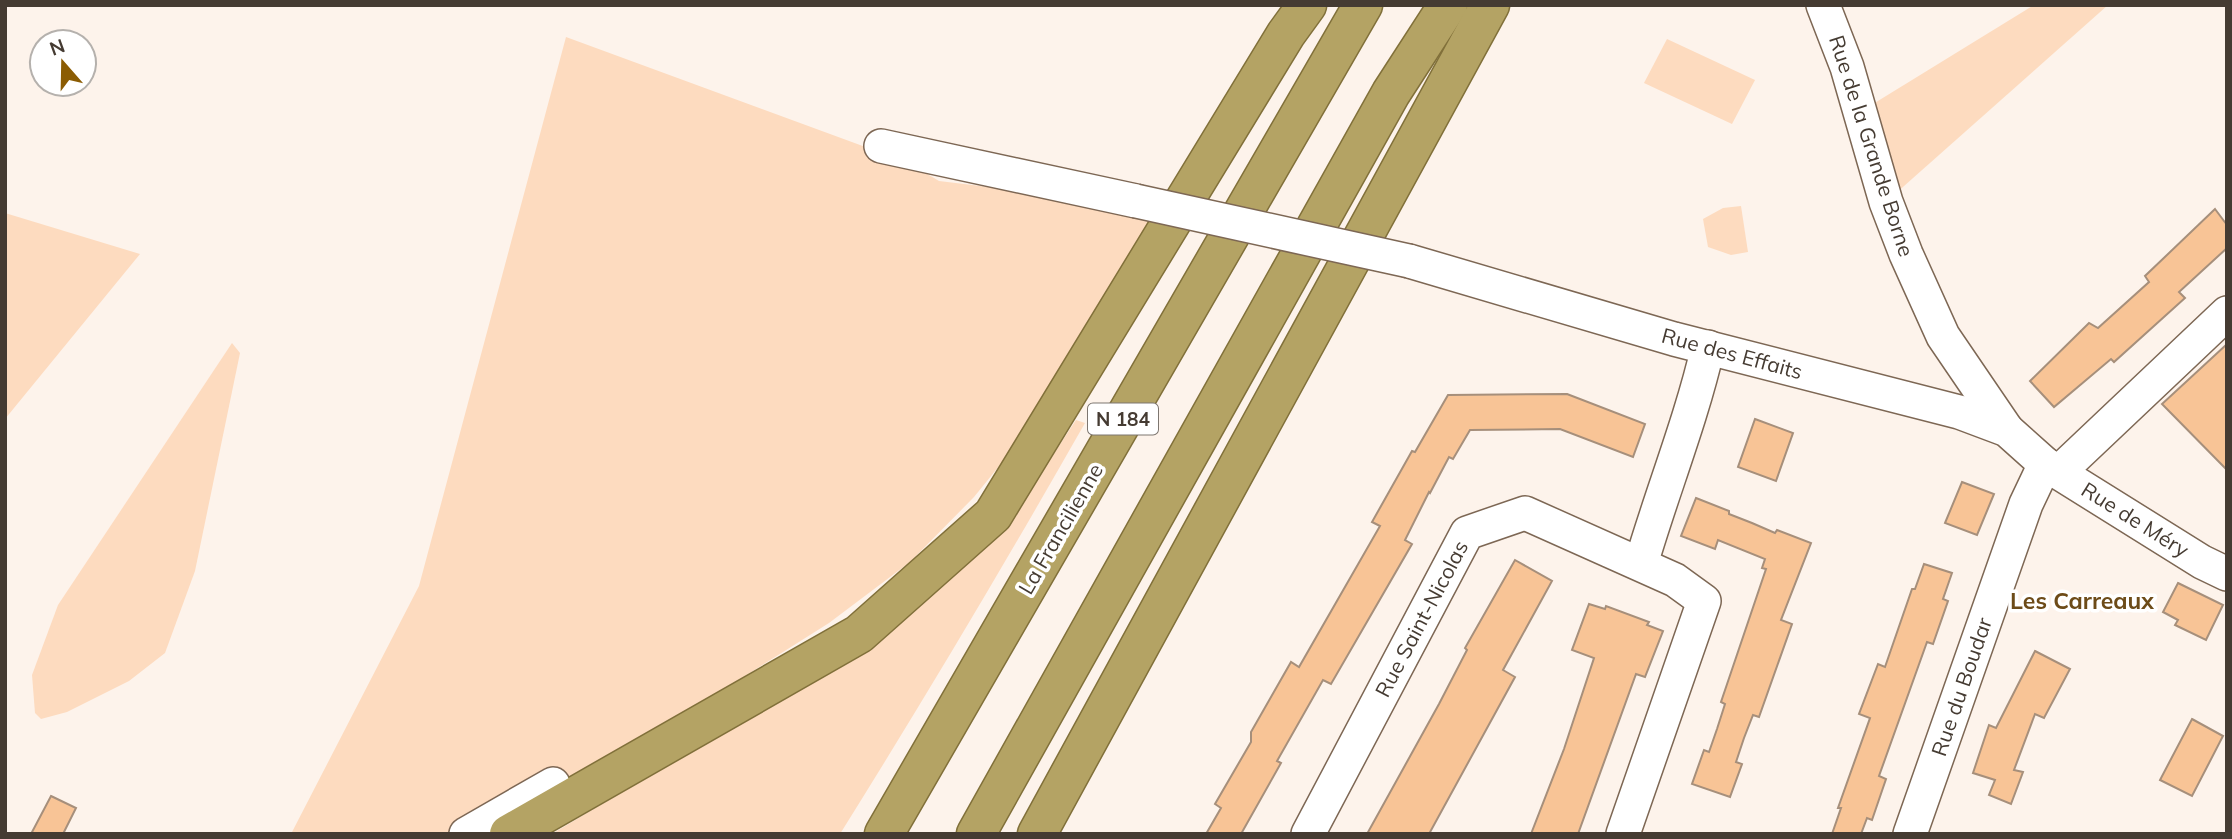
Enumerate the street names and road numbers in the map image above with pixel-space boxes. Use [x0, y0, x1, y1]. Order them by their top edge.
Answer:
street label: Rue de la Grande Borne [1824, 32, 1920, 260]
street label: Rue des Effaits [1659, 322, 1806, 384]
road number: N 184 [1088, 404, 1158, 434]
street label: La Francilienne [1012, 459, 1108, 598]
street label: Rue de Méry [2077, 476, 2194, 562]
street label: Rue Saint-Nicolas [1369, 536, 1473, 701]
street label: Rue du Boudar [1925, 614, 1997, 759]

